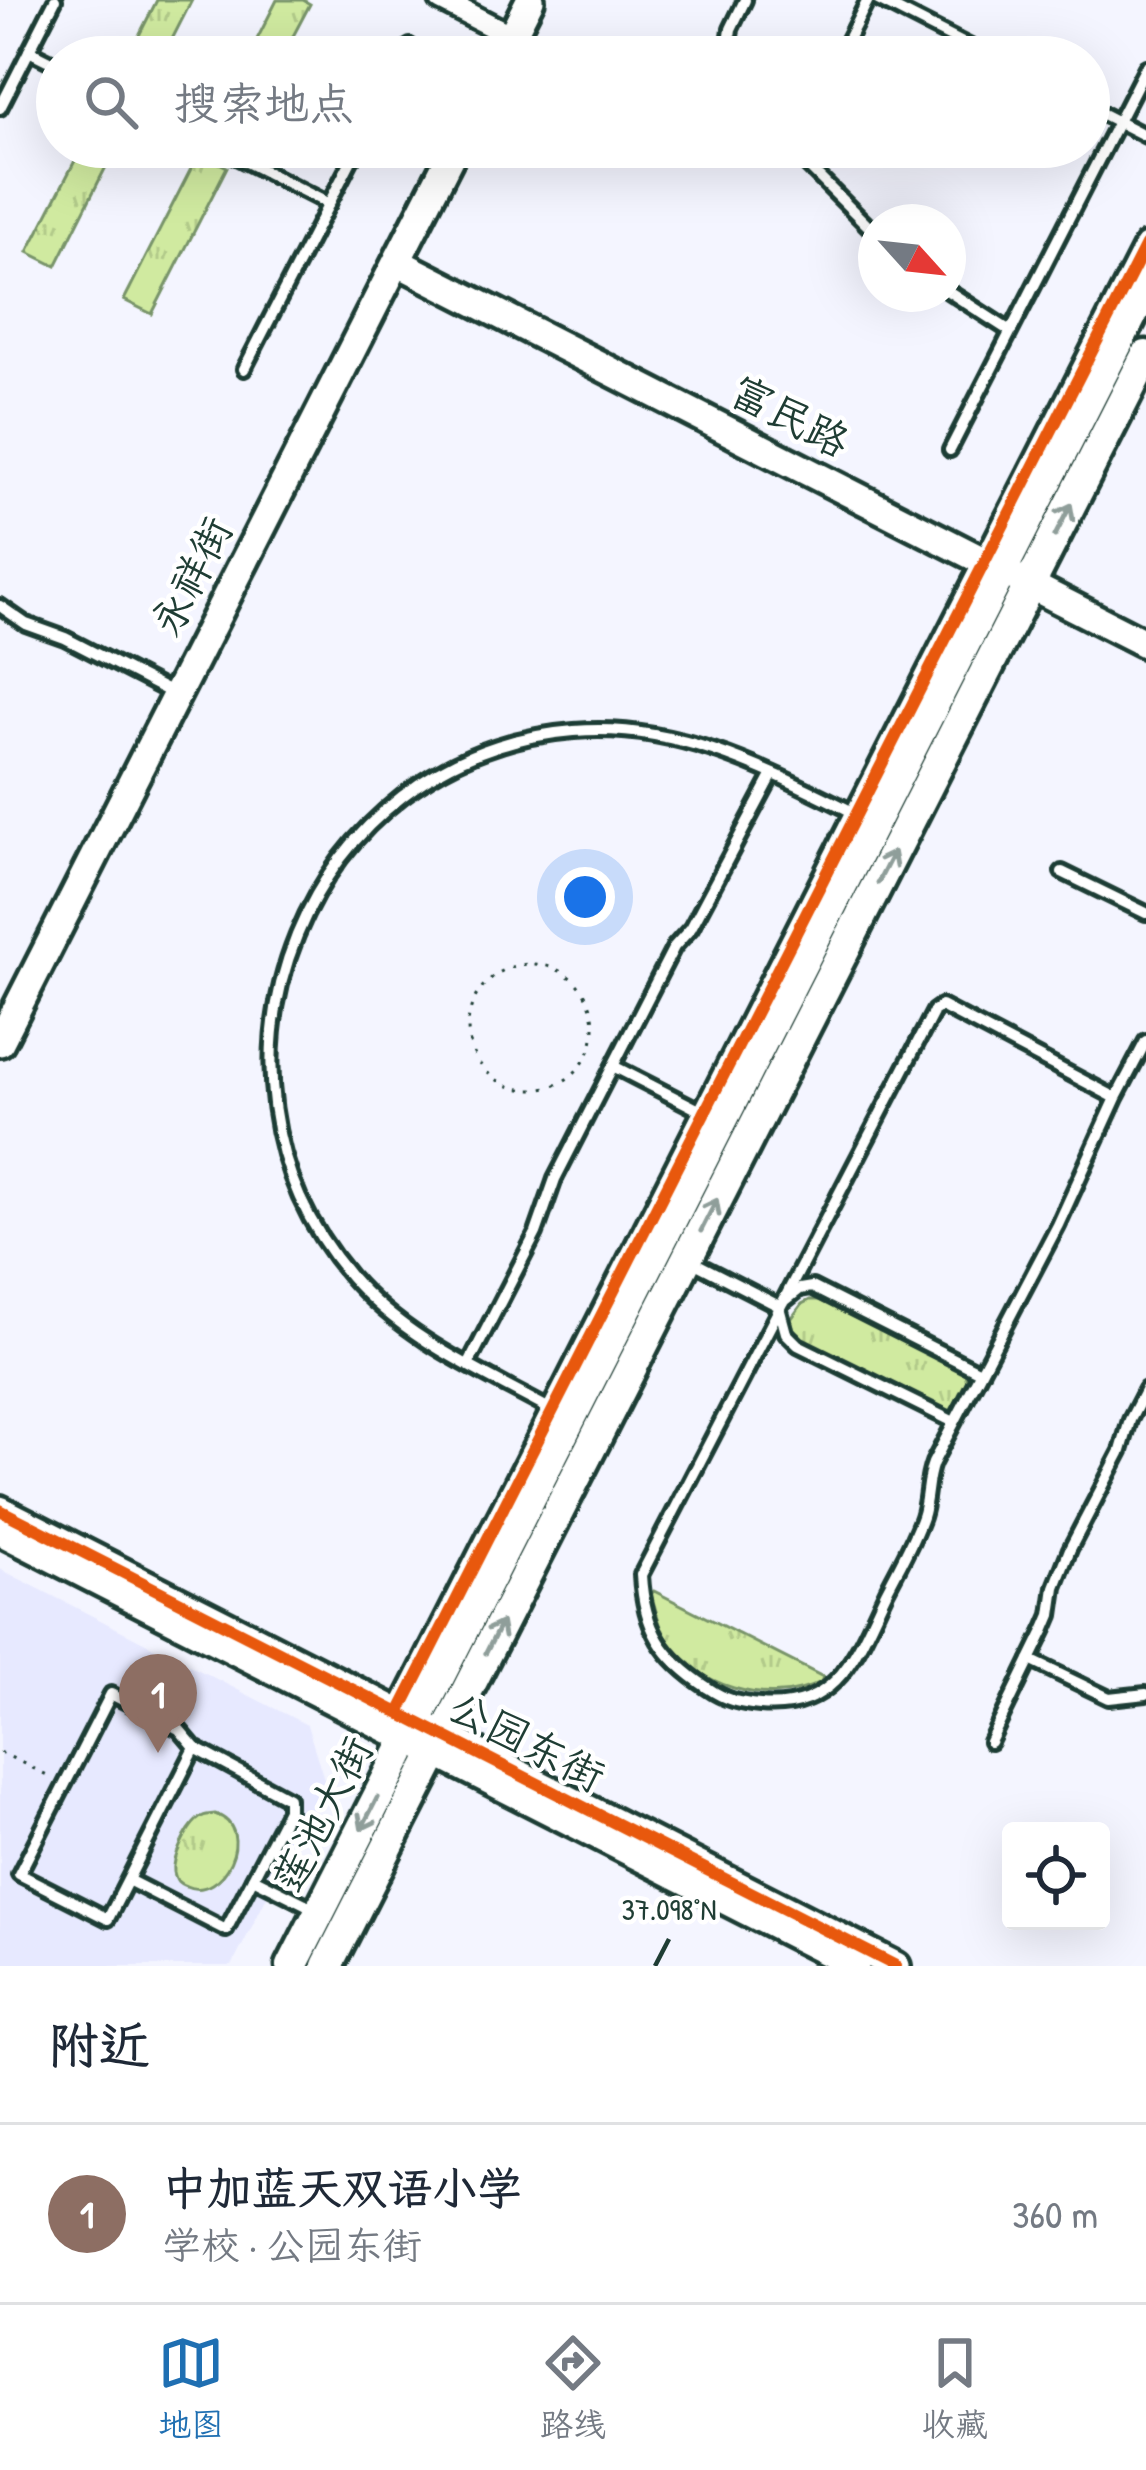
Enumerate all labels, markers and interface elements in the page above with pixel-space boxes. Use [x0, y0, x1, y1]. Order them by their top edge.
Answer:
search box [36, 36, 1110, 168]
icon: search [78, 69, 144, 135]
text: 搜索地点 [174, 72, 354, 133]
north arrow [858, 204, 966, 312]
street label: 富民路 [721, 362, 859, 470]
one-way arrow [1052, 502, 1075, 538]
street label: 永祥街 [137, 507, 245, 645]
one-way arrow [876, 850, 899, 885]
your location [555, 867, 615, 927]
one-way arrow [699, 1197, 722, 1233]
one-way arrow [484, 1620, 507, 1655]
pin: 1 [119, 1654, 197, 1753]
street label: 公园东街 [439, 1677, 615, 1804]
street label: 莲池大街 [258, 1726, 385, 1902]
one-way arrow [357, 1796, 380, 1831]
map controls [1002, 1822, 1110, 1930]
button: locate [1002, 1822, 1110, 1930]
text: 37.098°N [621, 1889, 717, 1929]
text: 附近 [48, 2010, 150, 2079]
text: 中加蓝天双语小学 [162, 2157, 522, 2218]
text: 1 [80, 2187, 94, 2240]
text: 360 m [1012, 2187, 1098, 2240]
text: 学校 · 公园东街 [162, 2218, 422, 2271]
tab: 地图 [158, 2330, 224, 2446]
tab: 路线 [540, 2330, 606, 2446]
tab: 收藏 [922, 2330, 988, 2446]

